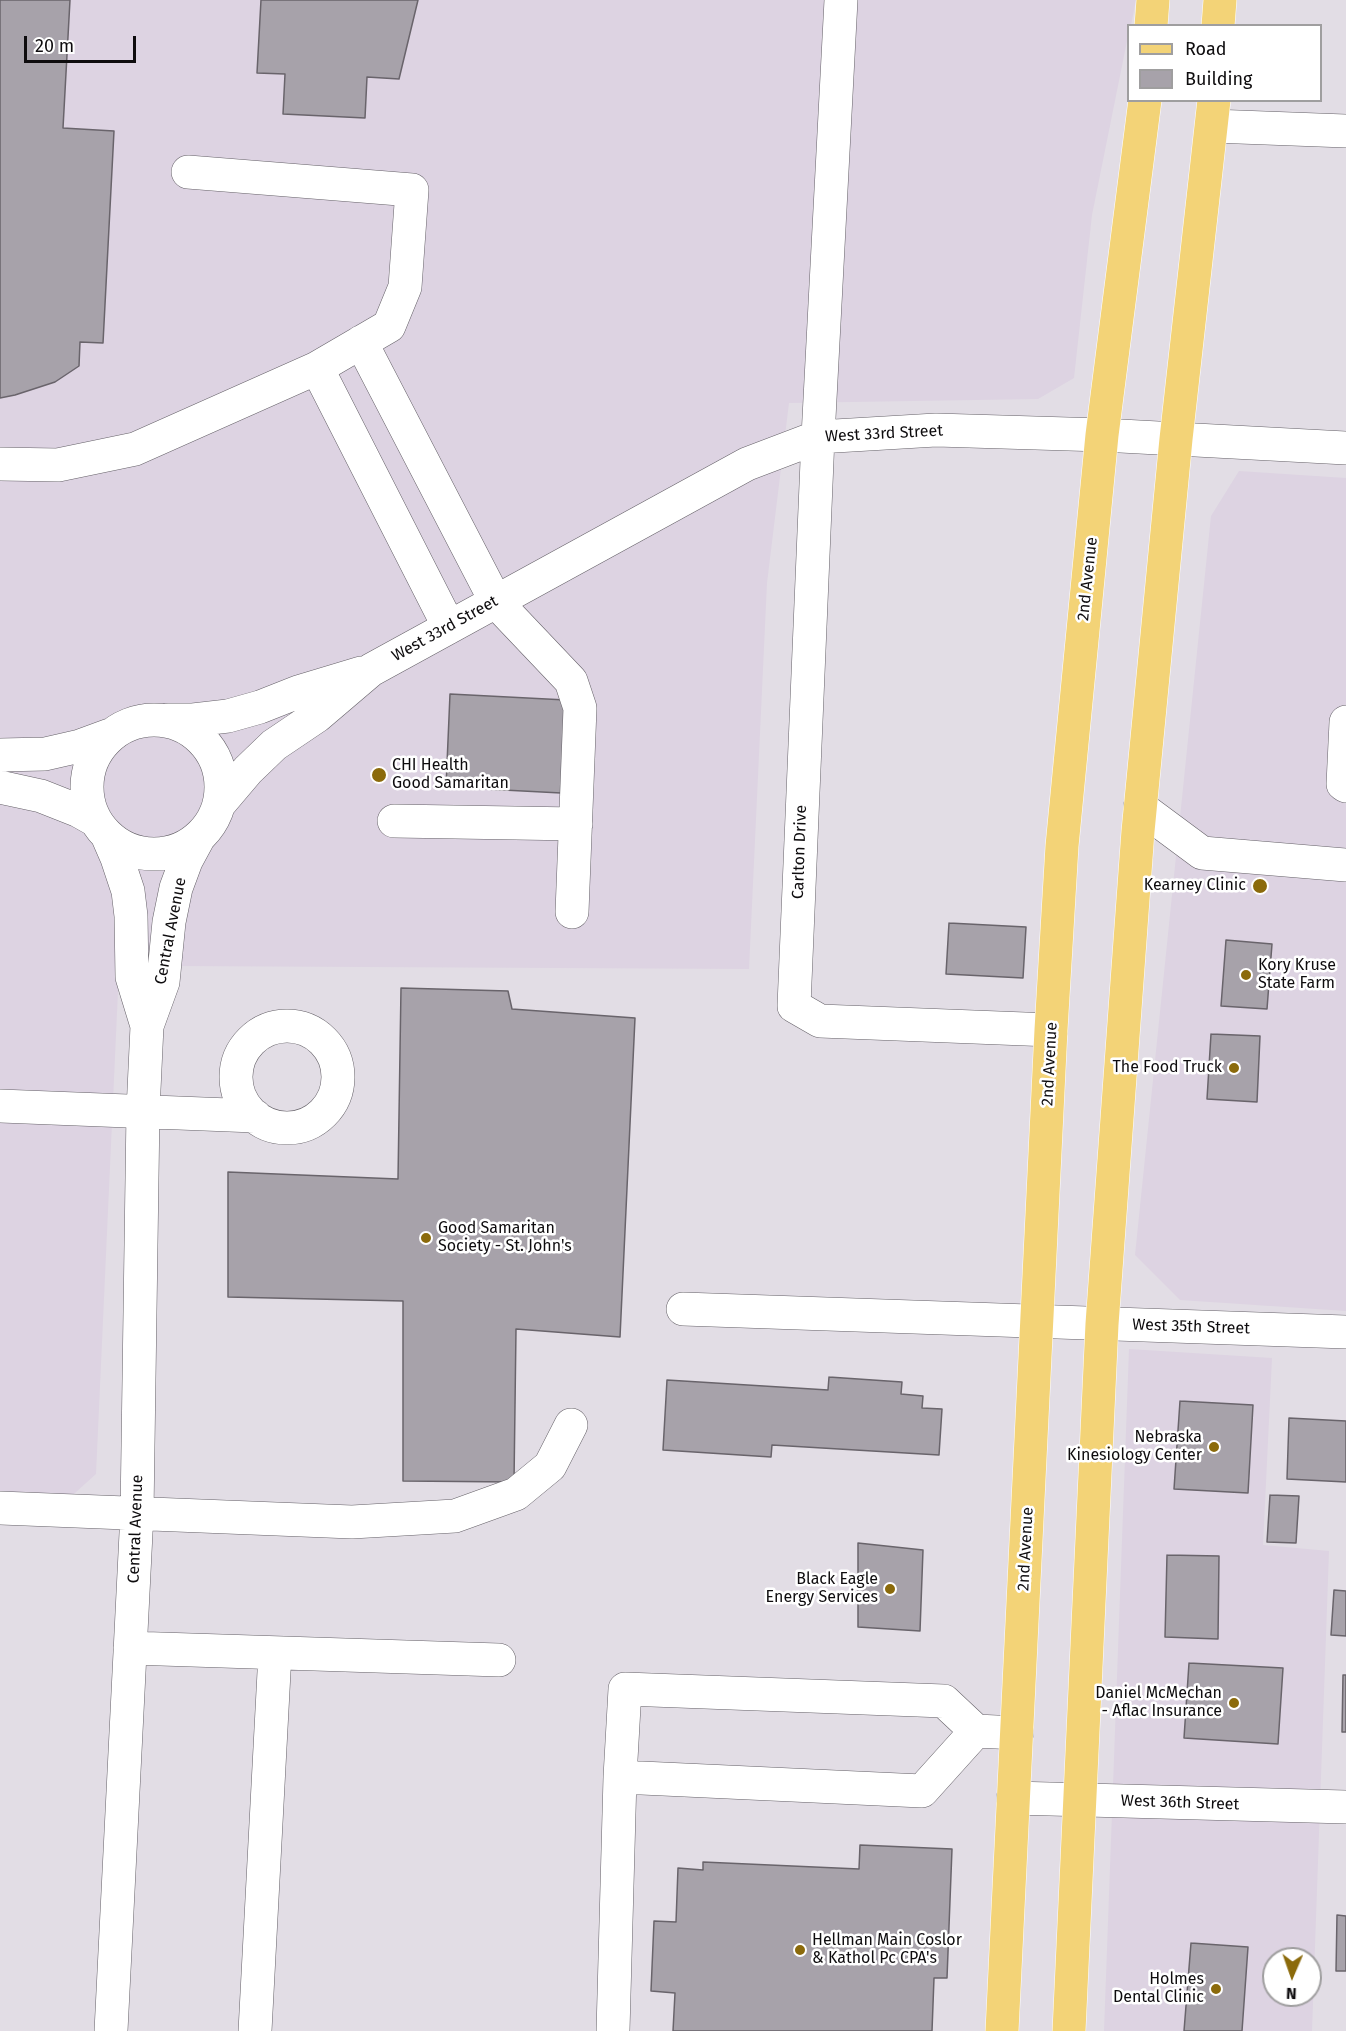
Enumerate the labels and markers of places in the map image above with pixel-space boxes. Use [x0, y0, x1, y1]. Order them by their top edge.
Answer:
place label: CHI Health Good Samaritan [392, 756, 509, 794]
marker: CHI Health Good Samaritan [370, 766, 388, 784]
place label: Kearney Clinic [1144, 876, 1246, 896]
marker: Kearney Clinic [1251, 877, 1269, 895]
place label: Kory Kruse State Farm [1258, 956, 1336, 994]
marker: Kory Kruse State Farm [1239, 968, 1253, 982]
place label: The Food Truck [1112, 1058, 1222, 1078]
marker: The Food Truck [1227, 1061, 1241, 1075]
place label: Good Samaritan Society - St. John's [438, 1219, 572, 1257]
marker: Good Samaritan Society - St. John's [419, 1231, 433, 1245]
place label: Nebraska Kinesiology Center [1067, 1428, 1202, 1466]
marker: Nebraska Kinesiology Center [1207, 1440, 1221, 1454]
place label: Black Eagle Energy Services [766, 1570, 878, 1608]
marker: Black Eagle Energy Services [883, 1582, 897, 1596]
place label: Daniel McMechan - Aflac Insurance [1095, 1684, 1222, 1722]
marker: Daniel McMechan - Aflac Insurance [1227, 1696, 1241, 1710]
place label: Hellman Main Coslor & Kathol Pc CPA's [812, 1931, 962, 1969]
marker: Hellman Main Coslor & Kathol Pc CPA's [793, 1943, 807, 1957]
place label: Holmes Dental Clinic [1113, 1970, 1204, 2008]
marker: Holmes Dental Clinic [1209, 1982, 1223, 1996]

